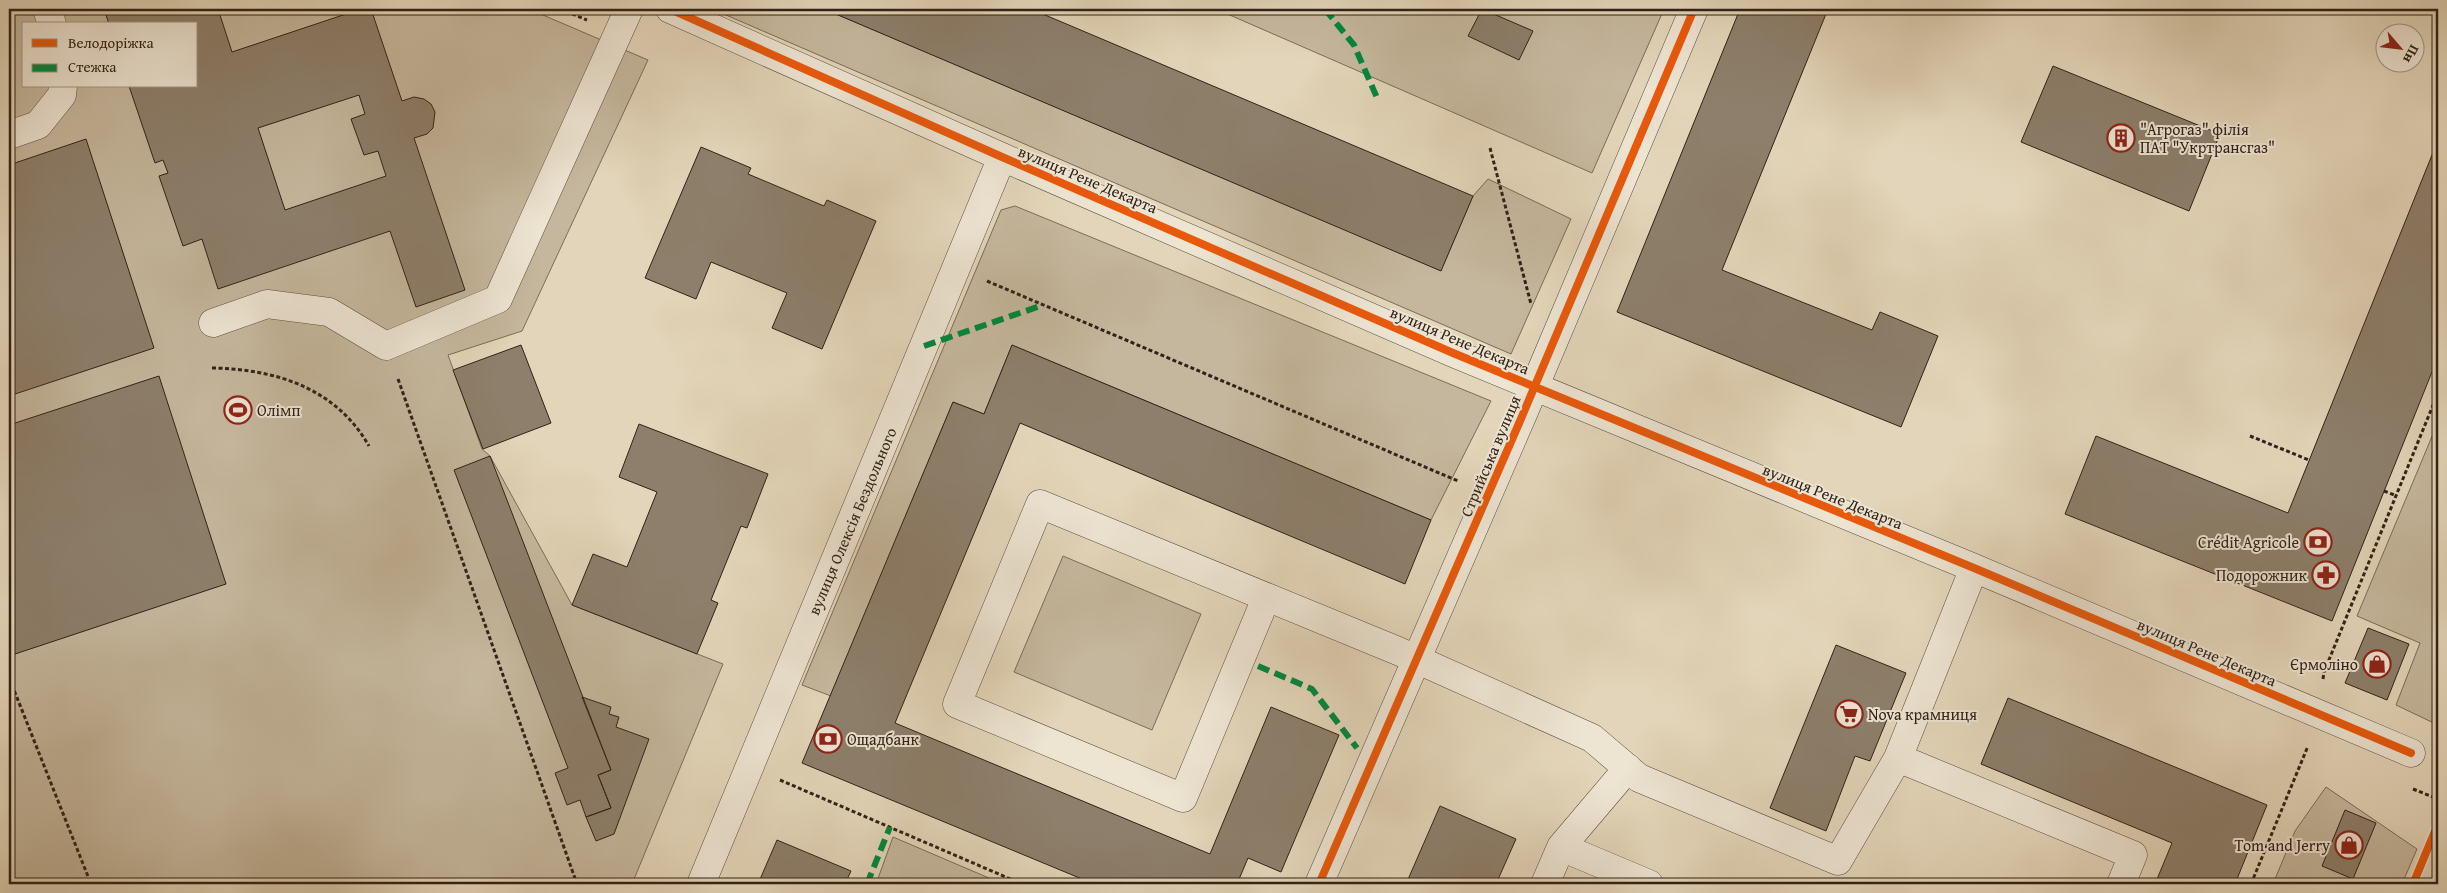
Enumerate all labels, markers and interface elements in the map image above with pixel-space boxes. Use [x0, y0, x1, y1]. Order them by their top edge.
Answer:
legend [22, 22, 198, 88]
north arrow [2374, 22, 2424, 72]
text: Велодоріжка [68, 32, 154, 53]
text: Пн [2398, 41, 2425, 67]
text: Стежка [68, 56, 117, 77]
place label: "Агрогаз" філія ПАТ "Укртрансгаз" [2140, 117, 2275, 159]
building icon: "Агрогаз" філія ПАТ "Укртрансгаз" [2106, 123, 2136, 153]
street label: вулиця Рене Декарта [1015, 139, 1162, 219]
street label: вулиця Рене Декарта [1387, 300, 1534, 380]
street label: Стрийська вулиця [1454, 392, 1526, 520]
sports icon: Олімп [223, 395, 253, 425]
place label: Олімп [257, 398, 300, 422]
street label: вулиця Олексія Бездольного [802, 423, 902, 619]
street label: вулиця Рене Декарта [1759, 457, 1907, 535]
bank icon: Crédit Agricole [2303, 527, 2333, 557]
place label: Crédit Agricole [2198, 530, 2299, 554]
pharmacy icon: Подорожник [2311, 560, 2341, 590]
place label: Подорожник [2216, 563, 2308, 587]
street label: вулиця Рене Декарта [2134, 612, 2281, 692]
shop icon: Єрмоліно [2362, 649, 2392, 679]
place label: Єрмоліно [2290, 652, 2358, 676]
supermarket icon: Nova крамниця [1834, 699, 1864, 729]
place label: Nova крамниця [1868, 702, 1977, 726]
bank icon: Ощадбанк [813, 724, 843, 754]
place label: Ощадбанк [847, 727, 919, 751]
shop icon: Tom and Jerry [2334, 830, 2364, 860]
place label: Tom and Jerry [2235, 833, 2330, 857]

